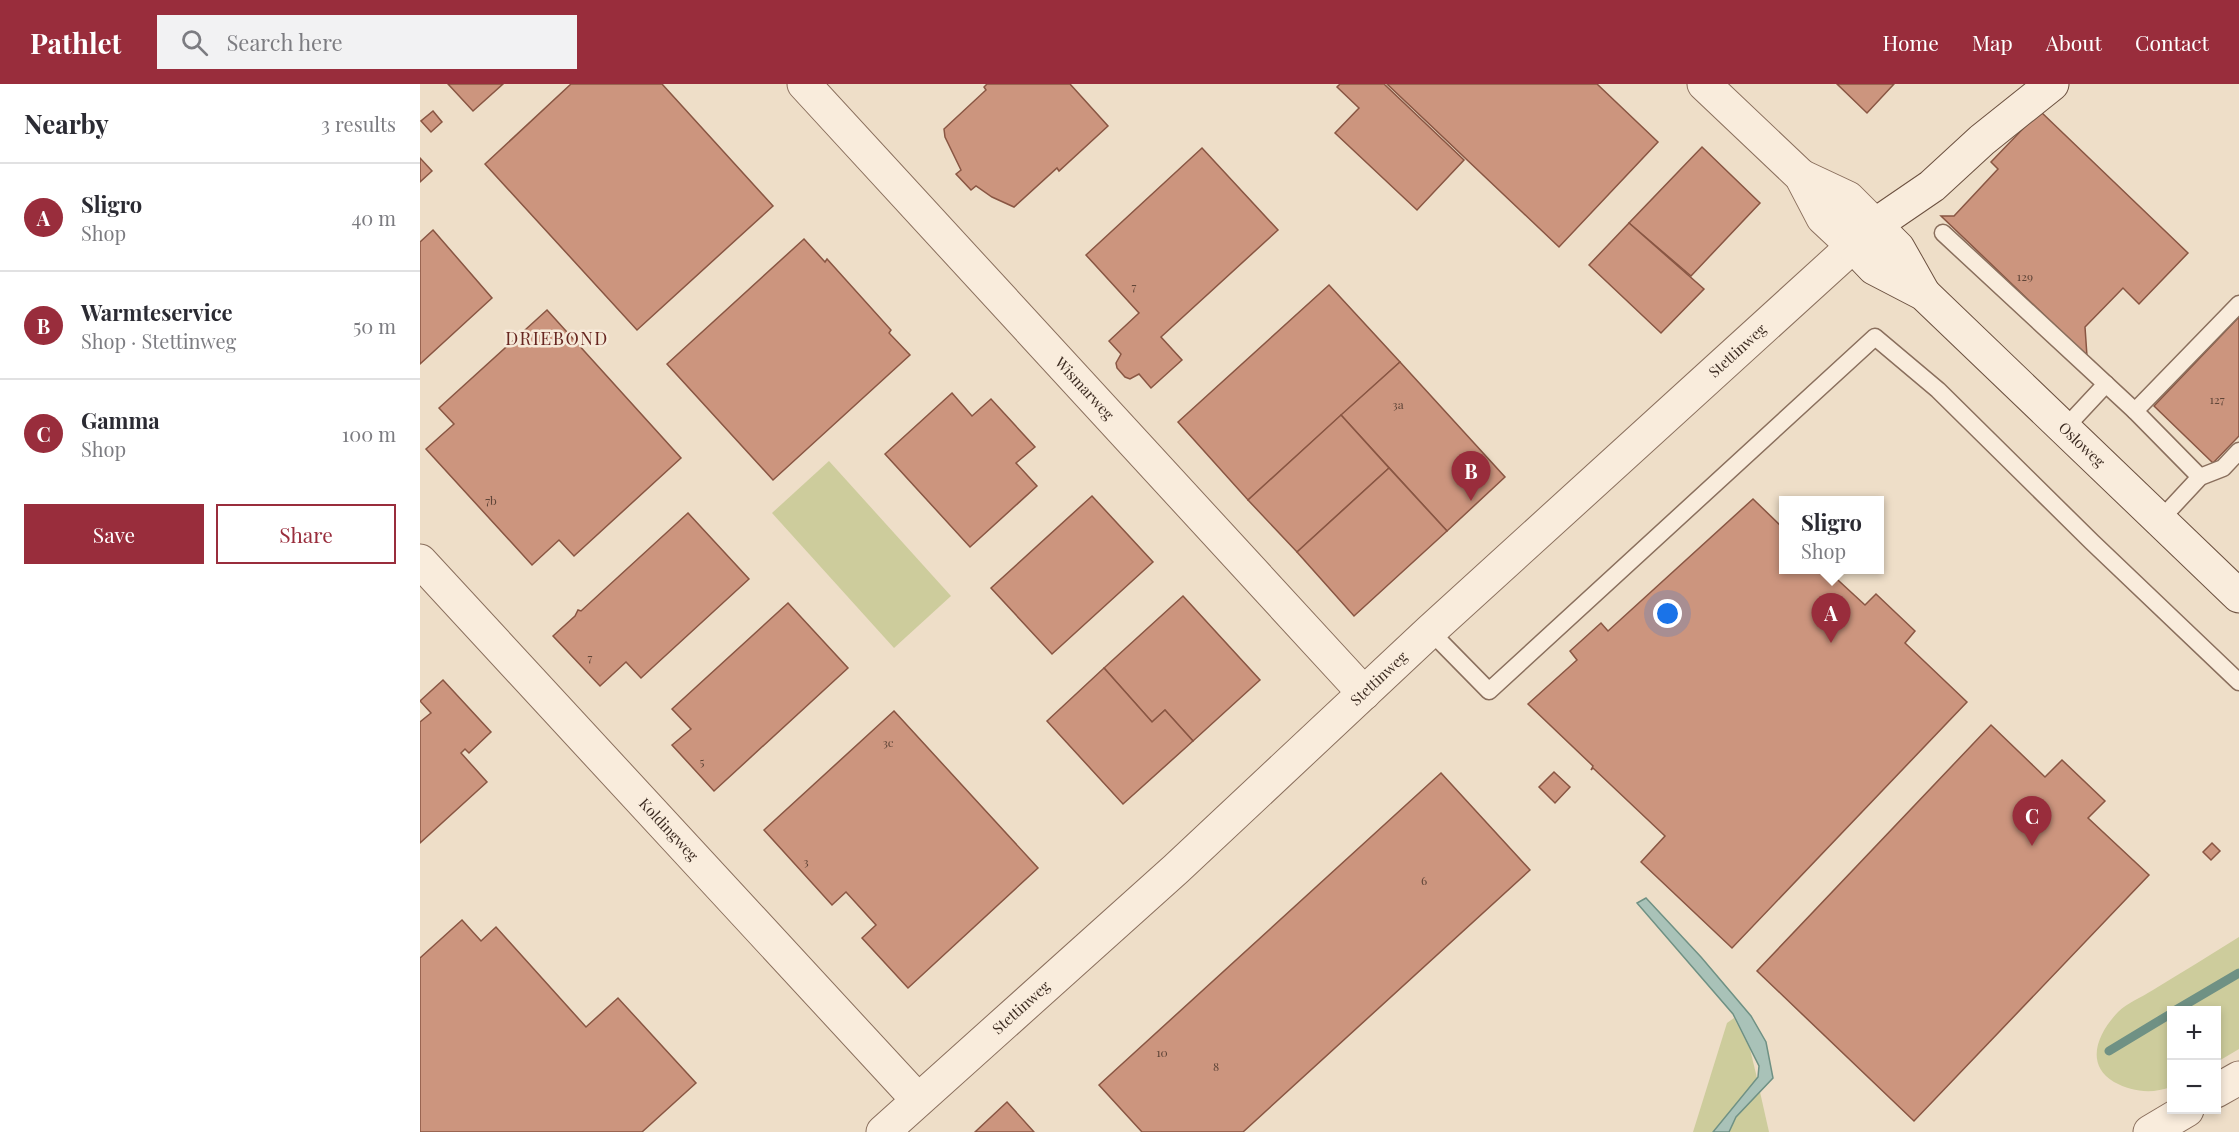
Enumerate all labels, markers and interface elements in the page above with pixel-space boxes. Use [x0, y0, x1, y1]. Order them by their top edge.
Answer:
search box [157, 15, 577, 69]
text: Pathlet [30, 24, 121, 61]
icon: search [178, 26, 211, 59]
text: Search here [226, 27, 343, 57]
text: Home [1883, 28, 1939, 56]
text: Map [1972, 28, 2013, 56]
text: About [2046, 28, 2102, 56]
text: Contact [2135, 28, 2209, 56]
text: Nearby [24, 106, 109, 141]
text: 3 results [321, 110, 396, 137]
text: Sligro [81, 189, 142, 219]
text: A [37, 204, 50, 231]
text: 40 m [351, 204, 396, 231]
text: Shop [81, 219, 126, 246]
house number: 129 [2017, 268, 2033, 284]
house number: 7 [1132, 278, 1137, 294]
text: Warmteservice [81, 297, 233, 327]
text: B [37, 312, 50, 339]
text: 50 m [353, 312, 396, 339]
street label: Stettinweg [1704, 319, 1770, 381]
district label: DRIEBOND [505, 326, 609, 350]
text: Shop · Stettinweg [81, 327, 236, 354]
street label: Wismarweg [1050, 352, 1119, 424]
house number: 127 [2209, 391, 2225, 407]
house number: 3a [1392, 396, 1404, 412]
text: Gamma [81, 405, 160, 435]
street label: Osloweg [2055, 417, 2110, 471]
text: C [36, 420, 51, 447]
text: 100 m [342, 420, 396, 447]
text: Shop [81, 435, 126, 462]
pin: B [1452, 452, 1490, 501]
house number: 7b [485, 492, 497, 508]
popup [1779, 496, 1884, 574]
button: Save [24, 504, 204, 564]
button: Share [216, 504, 396, 564]
text: Sligro [1801, 507, 1862, 537]
text: Shop [1801, 537, 1846, 564]
pin: A [1812, 594, 1850, 643]
your location [1653, 599, 1682, 628]
street label: Stettinweg [1346, 646, 1411, 710]
house number: 7 [588, 649, 593, 665]
house number: 3c [882, 734, 894, 750]
house number: 5 [700, 753, 705, 769]
street label: Koldingweg [635, 793, 703, 865]
pin: C [2012, 796, 2052, 846]
house number: 3 [803, 853, 809, 869]
house number: 6 [1421, 872, 1427, 888]
street label: Stettinweg [988, 976, 1054, 1038]
map controls [2167, 1006, 2221, 1114]
button: + [2167, 1006, 2221, 1060]
house number: 10 [1156, 1044, 1168, 1060]
house number: 8 [1213, 1058, 1219, 1074]
button: − [2167, 1060, 2221, 1114]

